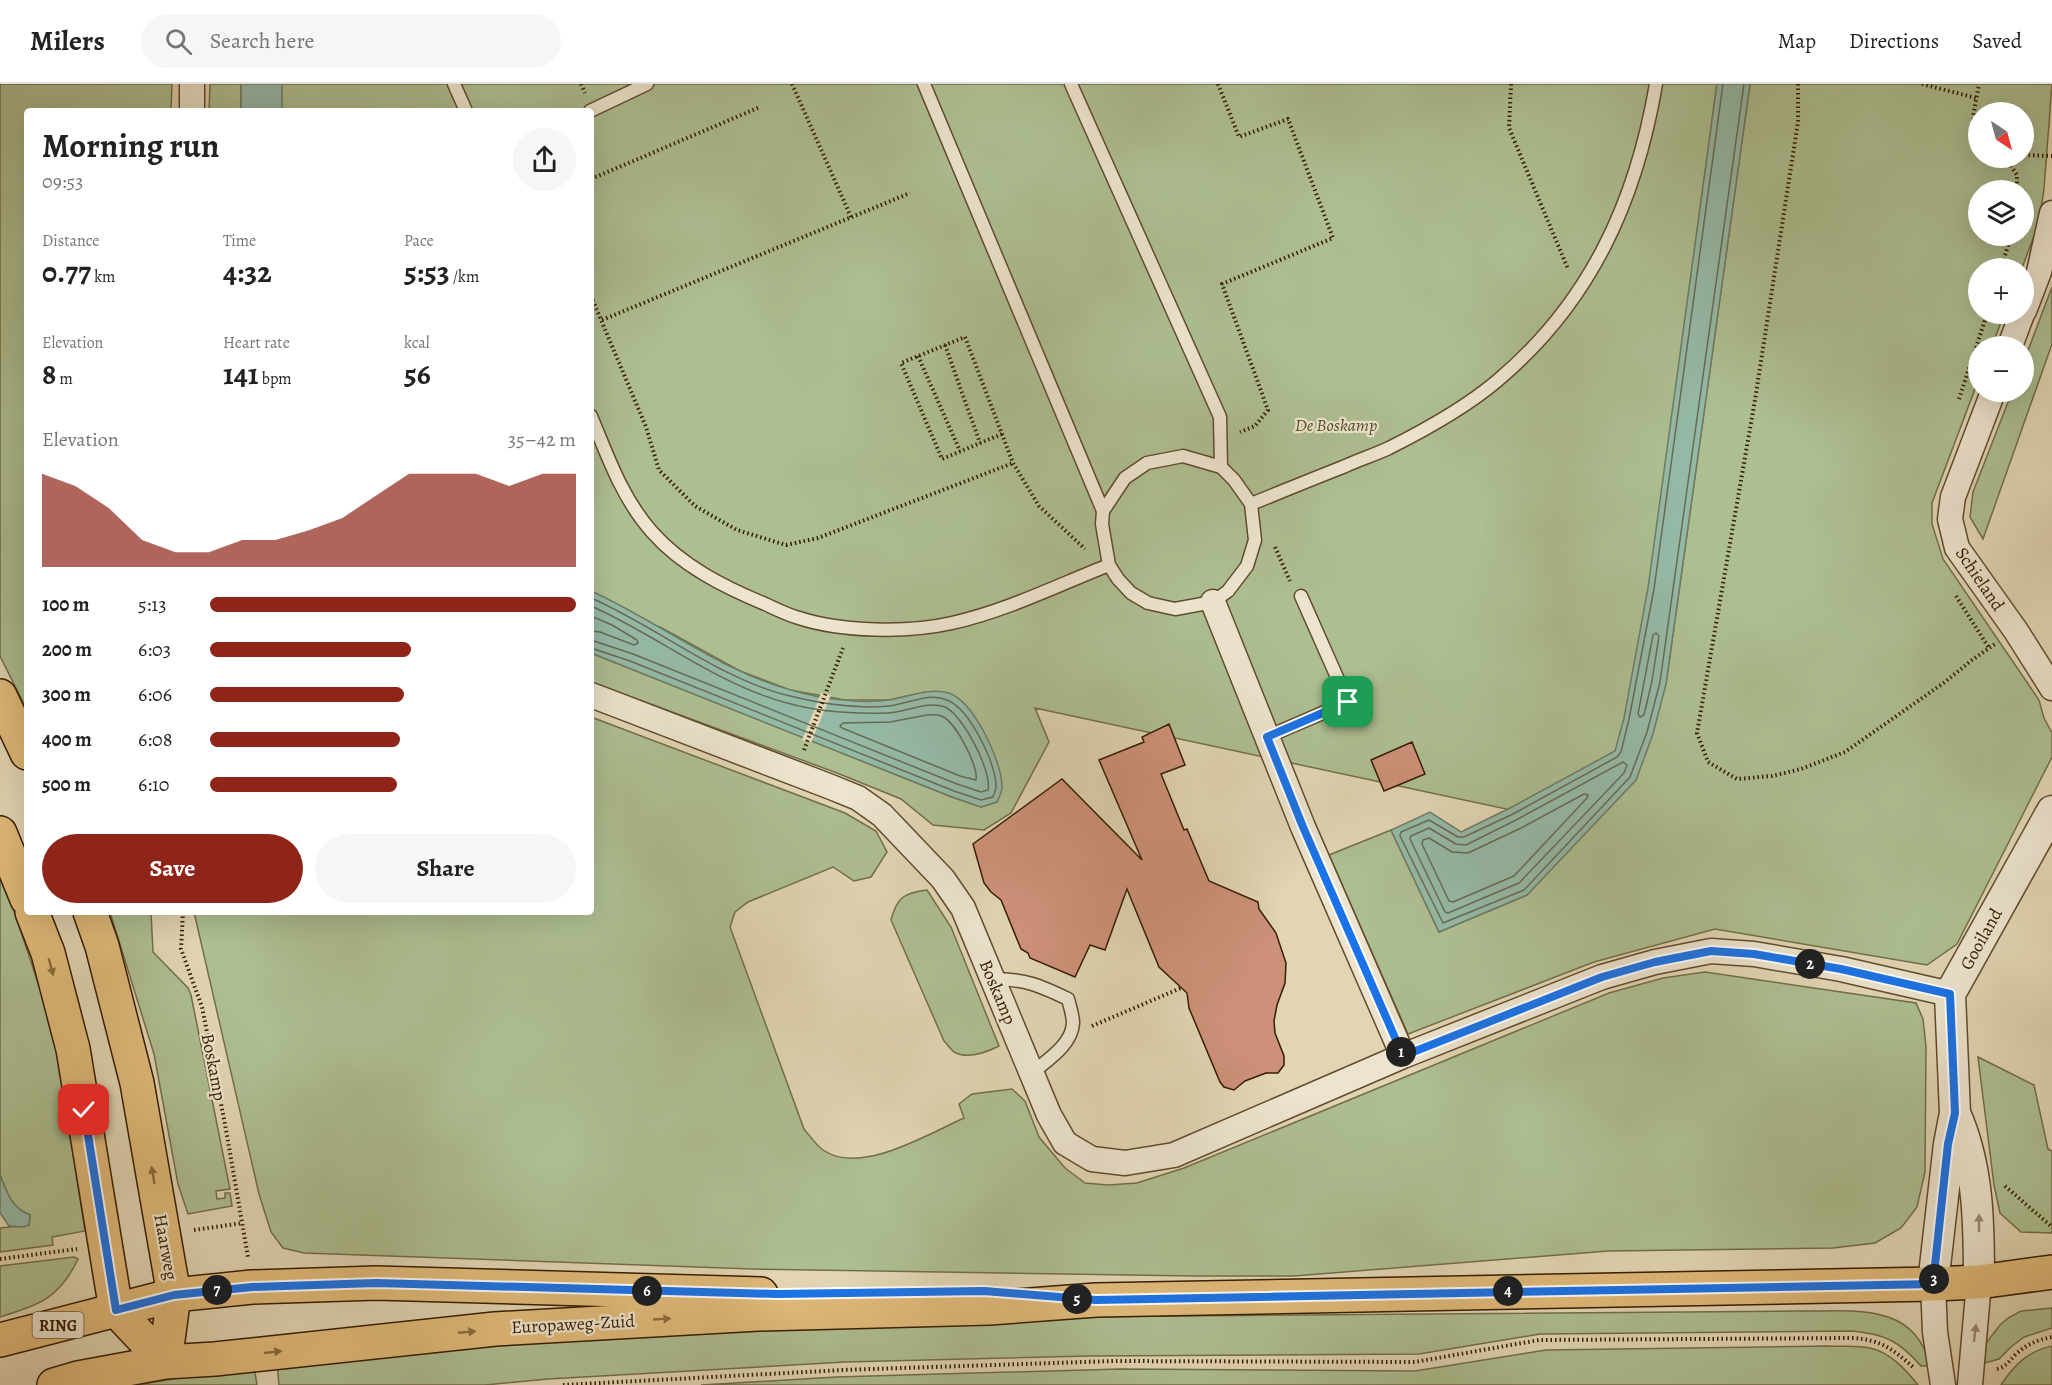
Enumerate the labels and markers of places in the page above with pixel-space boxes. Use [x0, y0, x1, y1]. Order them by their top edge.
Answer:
pin [1322, 676, 1373, 727]
pin: 2 [1795, 949, 1825, 979]
pin: 1 [1386, 1037, 1416, 1067]
pin [58, 1084, 109, 1135]
pin: 3 [1919, 1264, 1949, 1294]
pin: 7 [202, 1275, 232, 1305]
pin: 6 [632, 1276, 662, 1306]
pin: 4 [1493, 1276, 1523, 1306]
pin: 5 [1062, 1284, 1092, 1314]

